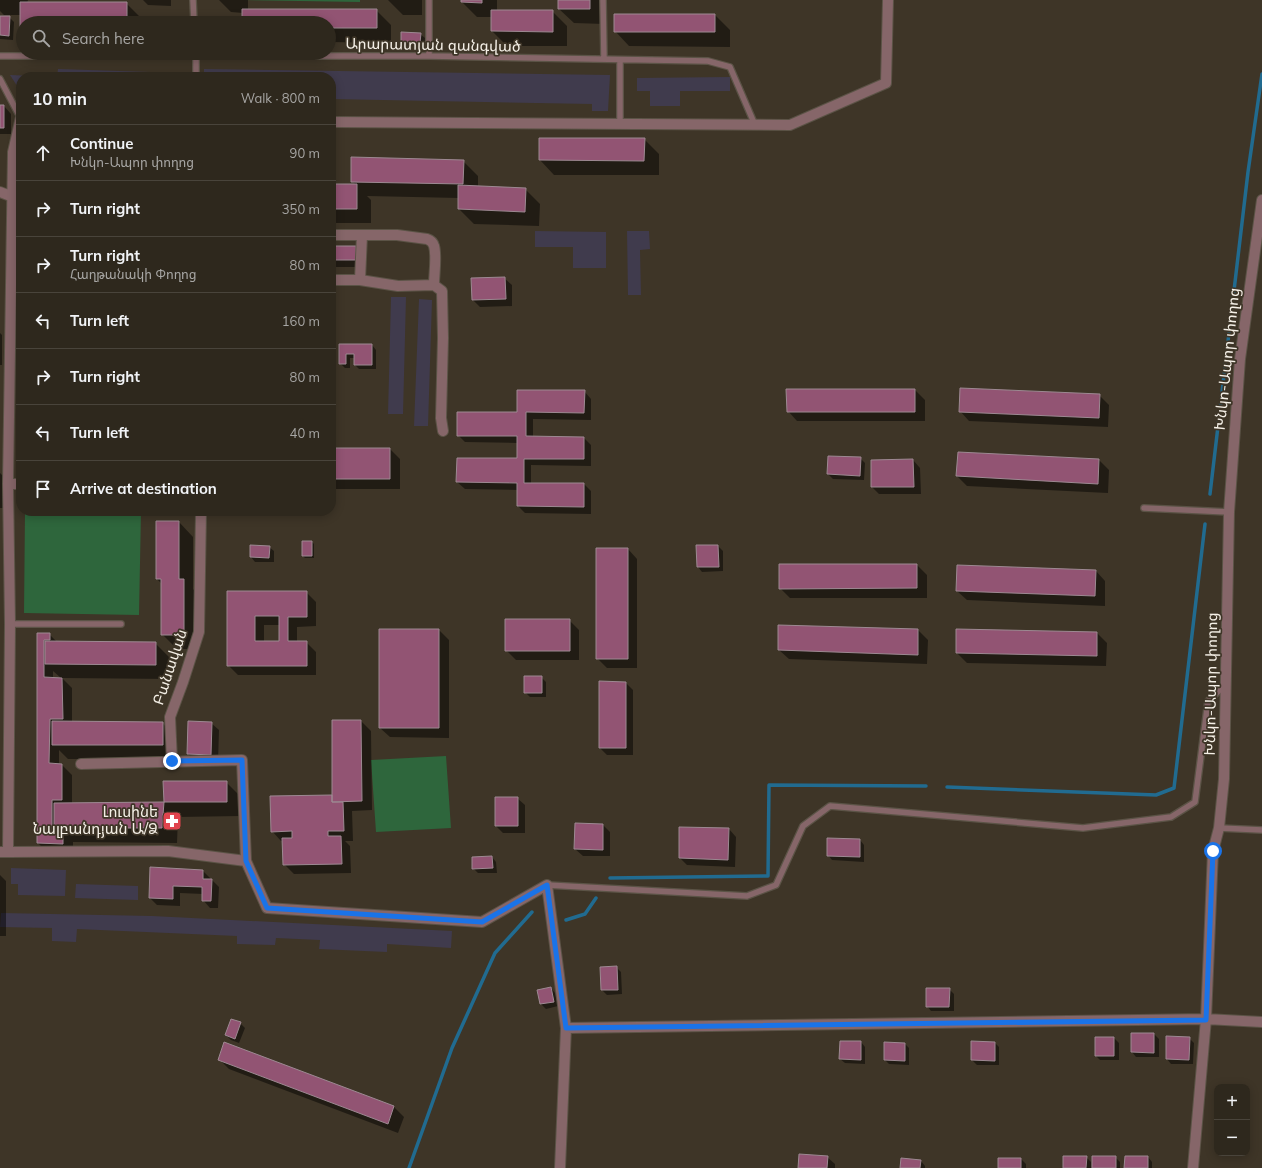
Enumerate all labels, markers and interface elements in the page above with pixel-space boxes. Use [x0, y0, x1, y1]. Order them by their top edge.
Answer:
search box [16, 16, 336, 60]
icon: search [30, 27, 52, 49]
text: Search here [62, 29, 144, 48]
street label: Արարատյան զանգված [345, 33, 521, 56]
text: 10 min [32, 88, 87, 109]
text: Walk · 800 m [241, 90, 320, 106]
text: Continue [70, 134, 133, 153]
icon: ahead [32, 142, 54, 164]
text: 90 m [290, 145, 320, 161]
text: Խնկո-Ապոր փողոց [70, 154, 194, 170]
icon: right [32, 198, 54, 220]
text: Turn right [70, 199, 140, 218]
text: 350 m [282, 201, 320, 217]
text: Turn right [70, 246, 140, 265]
icon: right [32, 254, 54, 276]
text: 80 m [290, 257, 320, 273]
text: Հաղթանակի Փողոց [70, 266, 197, 282]
street label: Խնկո-Ապոր փողոց [1210, 287, 1243, 431]
icon: left [32, 310, 54, 332]
text: Turn left [70, 311, 129, 330]
text: 160 m [282, 313, 320, 329]
icon: right [32, 366, 54, 388]
text: Turn right [70, 367, 140, 386]
text: 80 m [290, 369, 320, 385]
icon: left [32, 422, 54, 444]
text: Turn left [70, 423, 129, 442]
text: 40 m [290, 425, 320, 441]
icon: arrive [32, 478, 54, 500]
text: Arrive at destination [70, 479, 217, 498]
street label: Խնկո-Ապոր փողոց [1200, 612, 1221, 756]
street label: Բանավան [148, 626, 191, 707]
route end [163, 752, 181, 770]
place label: Լուսինե Նալբանդյան Ա/Ձ [33, 802, 158, 838]
pharmacy icon: Լուսինե Նալբանդյան Ա/Ձ [161, 810, 183, 832]
route start [1204, 842, 1222, 860]
map controls [1214, 1084, 1250, 1156]
button: + [1214, 1084, 1250, 1120]
button: − [1214, 1120, 1250, 1156]

